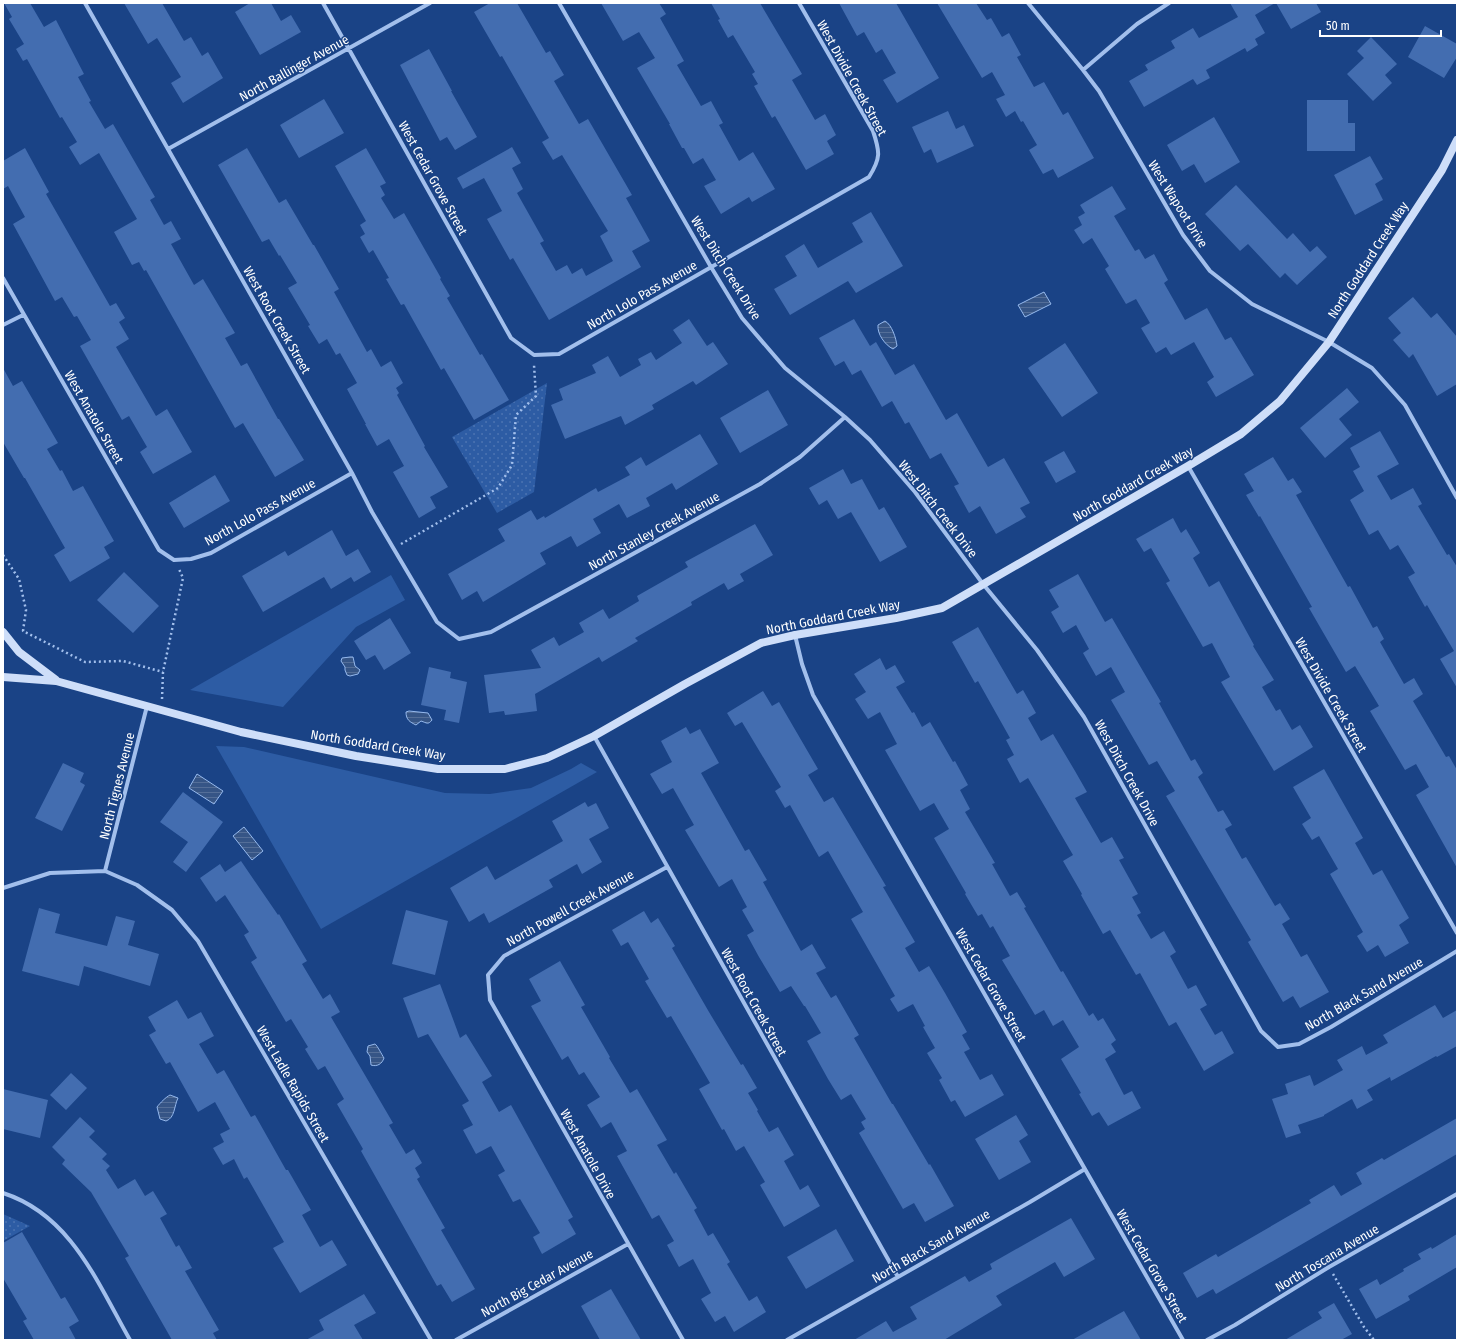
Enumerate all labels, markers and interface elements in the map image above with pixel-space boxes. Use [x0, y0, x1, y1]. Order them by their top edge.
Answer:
scale bar [1320, 12, 1441, 38]
street label: West Divide Creek Street [814, 18, 890, 139]
text: 50 m [1326, 19, 1350, 33]
street label: North Ballinger Avenue [237, 32, 351, 104]
street label: West Cedar Grove Street [395, 118, 471, 238]
street label: West Wapoot Drive [1145, 158, 1211, 250]
street label: North Goddard Creek Way [1325, 199, 1411, 321]
street label: West Ditch Creek Drive [688, 213, 764, 323]
street label: North Lolo Pass Avenue [584, 257, 700, 333]
street label: West Root Creek Street [240, 264, 314, 377]
street label: West Anatole Street [61, 368, 127, 467]
street label: North Goddard Creek Way [1070, 443, 1196, 525]
street label: West Ditch Creek Drive [895, 457, 981, 561]
street label: North Lolo Pass Avenue [202, 475, 318, 549]
street label: North Stanley Creek Avenue [586, 489, 722, 573]
street label: North Goddard Creek Way [765, 597, 901, 637]
street label: West Divide Creek Street [1292, 635, 1370, 756]
street label: West Ditch Creek Drive [1092, 717, 1162, 829]
street label: North Goddard Creek Way [310, 727, 447, 763]
street label: North Tignes Avenue [96, 731, 138, 841]
street label: North Powell Creek Avenue [504, 867, 636, 949]
street label: West Cedar Grove Street [952, 926, 1030, 1045]
street label: West Root Creek Street [718, 945, 790, 1059]
street label: North Black Sand Avenue [1302, 954, 1426, 1034]
street label: West Ladle Rapids Street [254, 1023, 333, 1145]
street label: West Anatole Drive [557, 1107, 619, 1201]
street label: North Black Sand Avenue [869, 1206, 993, 1286]
street label: West Cedar Grove Street [1113, 1207, 1191, 1326]
street label: North Toscana Avenue [1272, 1221, 1382, 1295]
street label: North Big Cedar Avenue [478, 1246, 596, 1320]

